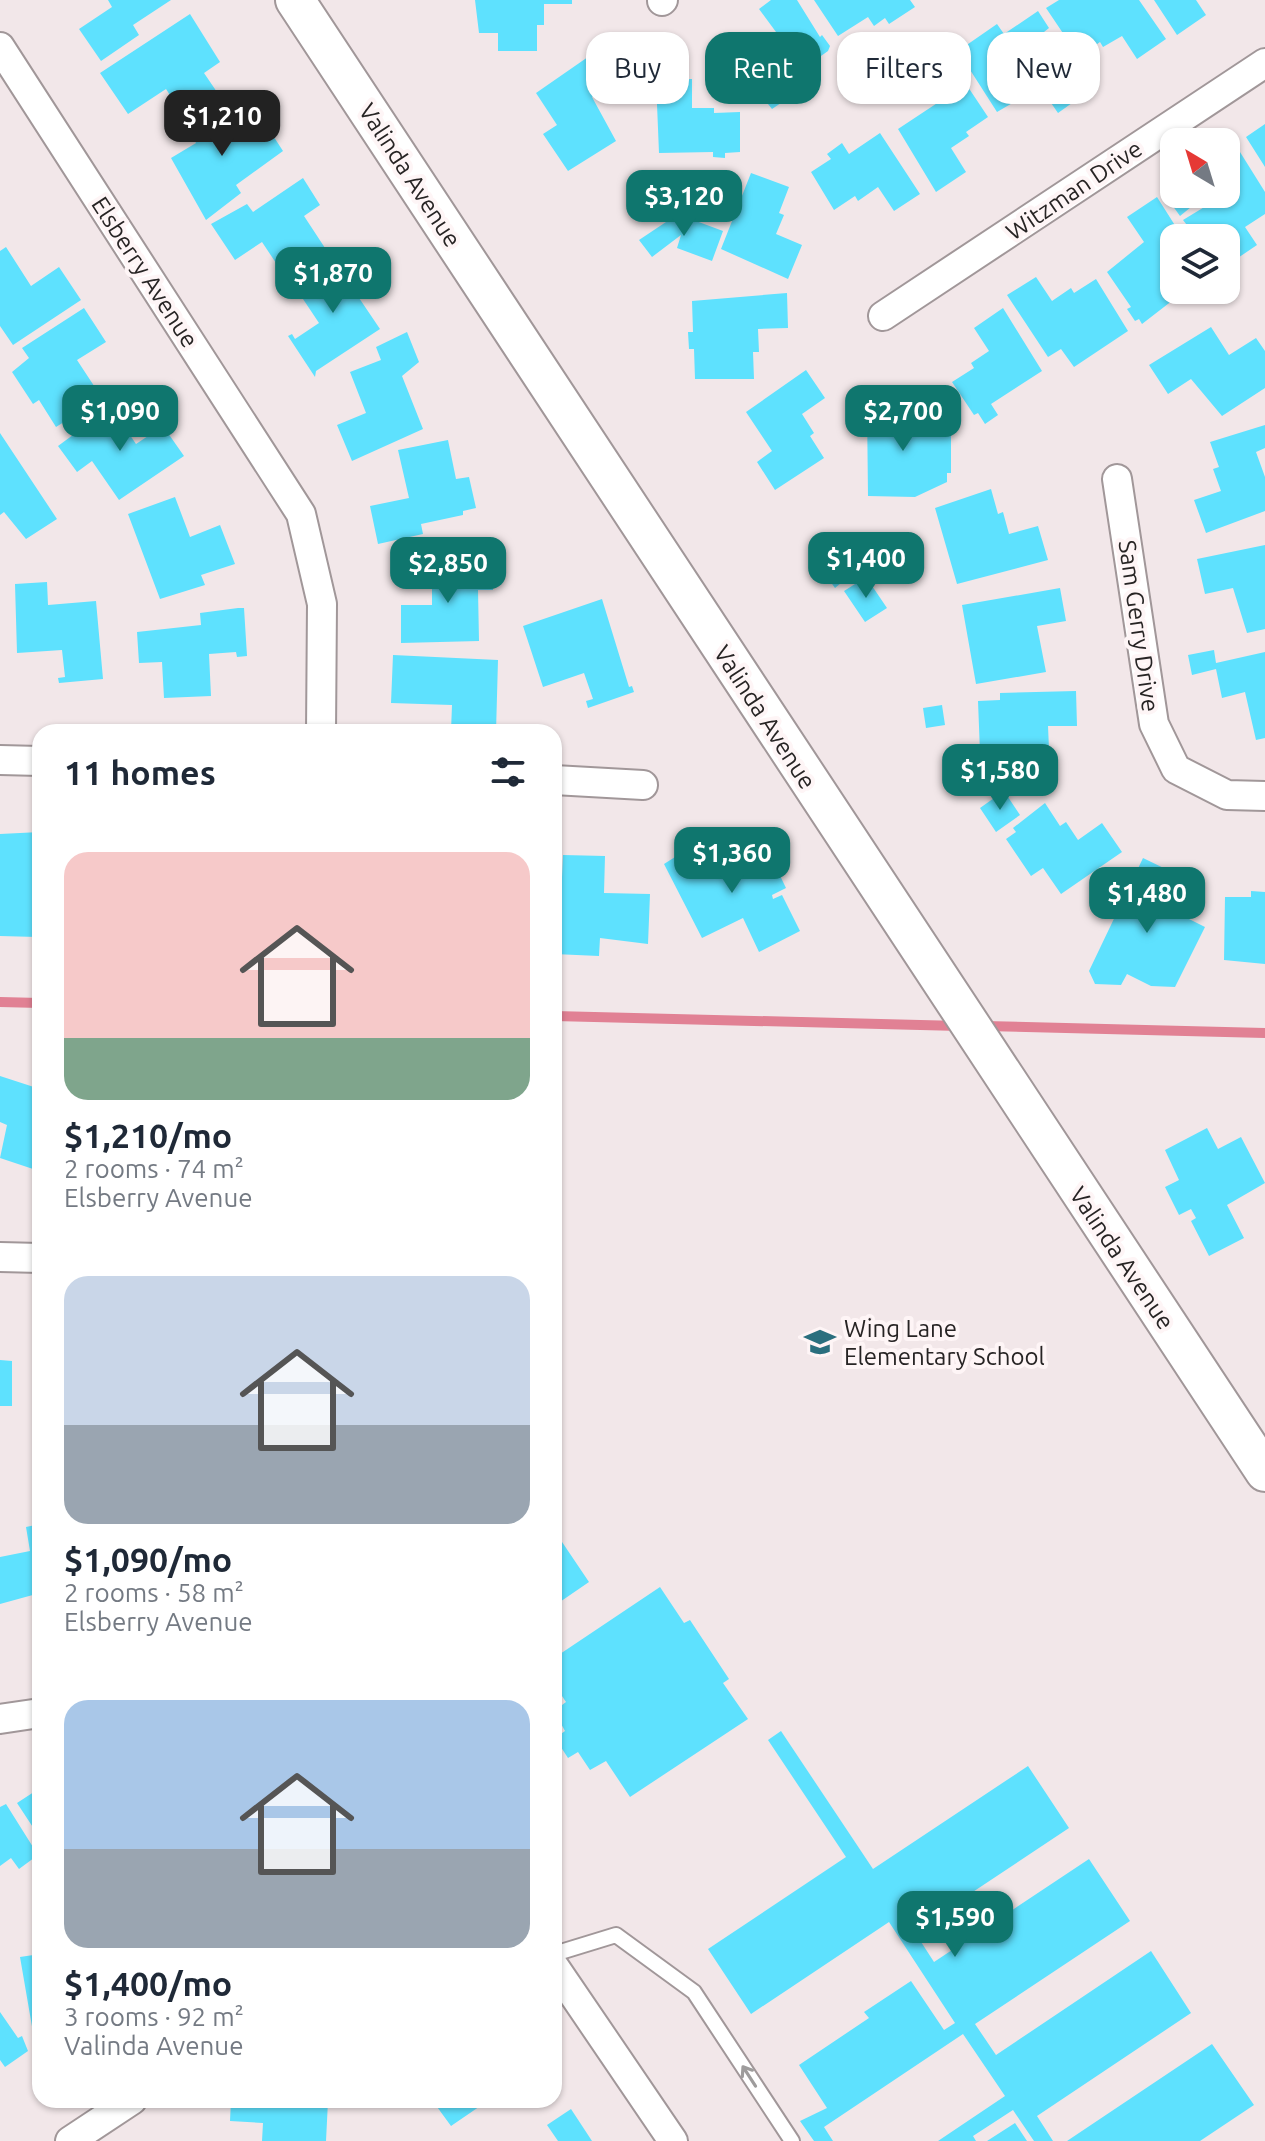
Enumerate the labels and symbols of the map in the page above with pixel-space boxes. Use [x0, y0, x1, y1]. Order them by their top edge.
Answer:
pin: $1,210 [157, 90, 287, 158]
street label: Valinda Avenue [354, 98, 466, 252]
north arrow [1160, 128, 1240, 208]
street label: Witzman Drive [1001, 135, 1147, 245]
pin: $3,120 [619, 170, 749, 238]
street label: Elsberry Avenue [86, 192, 204, 352]
pin: $1,870 [268, 247, 398, 315]
pin: $1,090 [55, 385, 185, 453]
pin: $2,700 [838, 385, 968, 453]
pin: $1,400 [801, 532, 931, 600]
pin: $2,850 [383, 537, 513, 605]
street label: Sam Gerry Drive [1114, 539, 1164, 713]
street label: Valinda Avenue [709, 640, 821, 794]
pin: $1,580 [935, 744, 1065, 812]
pin: $1,360 [667, 827, 797, 895]
pin: $1,480 [1082, 867, 1212, 935]
street label: Valinda Avenue [1064, 1182, 1180, 1334]
place label: Wing Lane Elementary School [844, 1315, 1045, 1370]
school or university icon: Wing Lane Elementary School [803, 1325, 837, 1359]
pin: $1,590 [890, 1891, 1020, 1959]
one-way arrow [741, 2065, 757, 2088]

